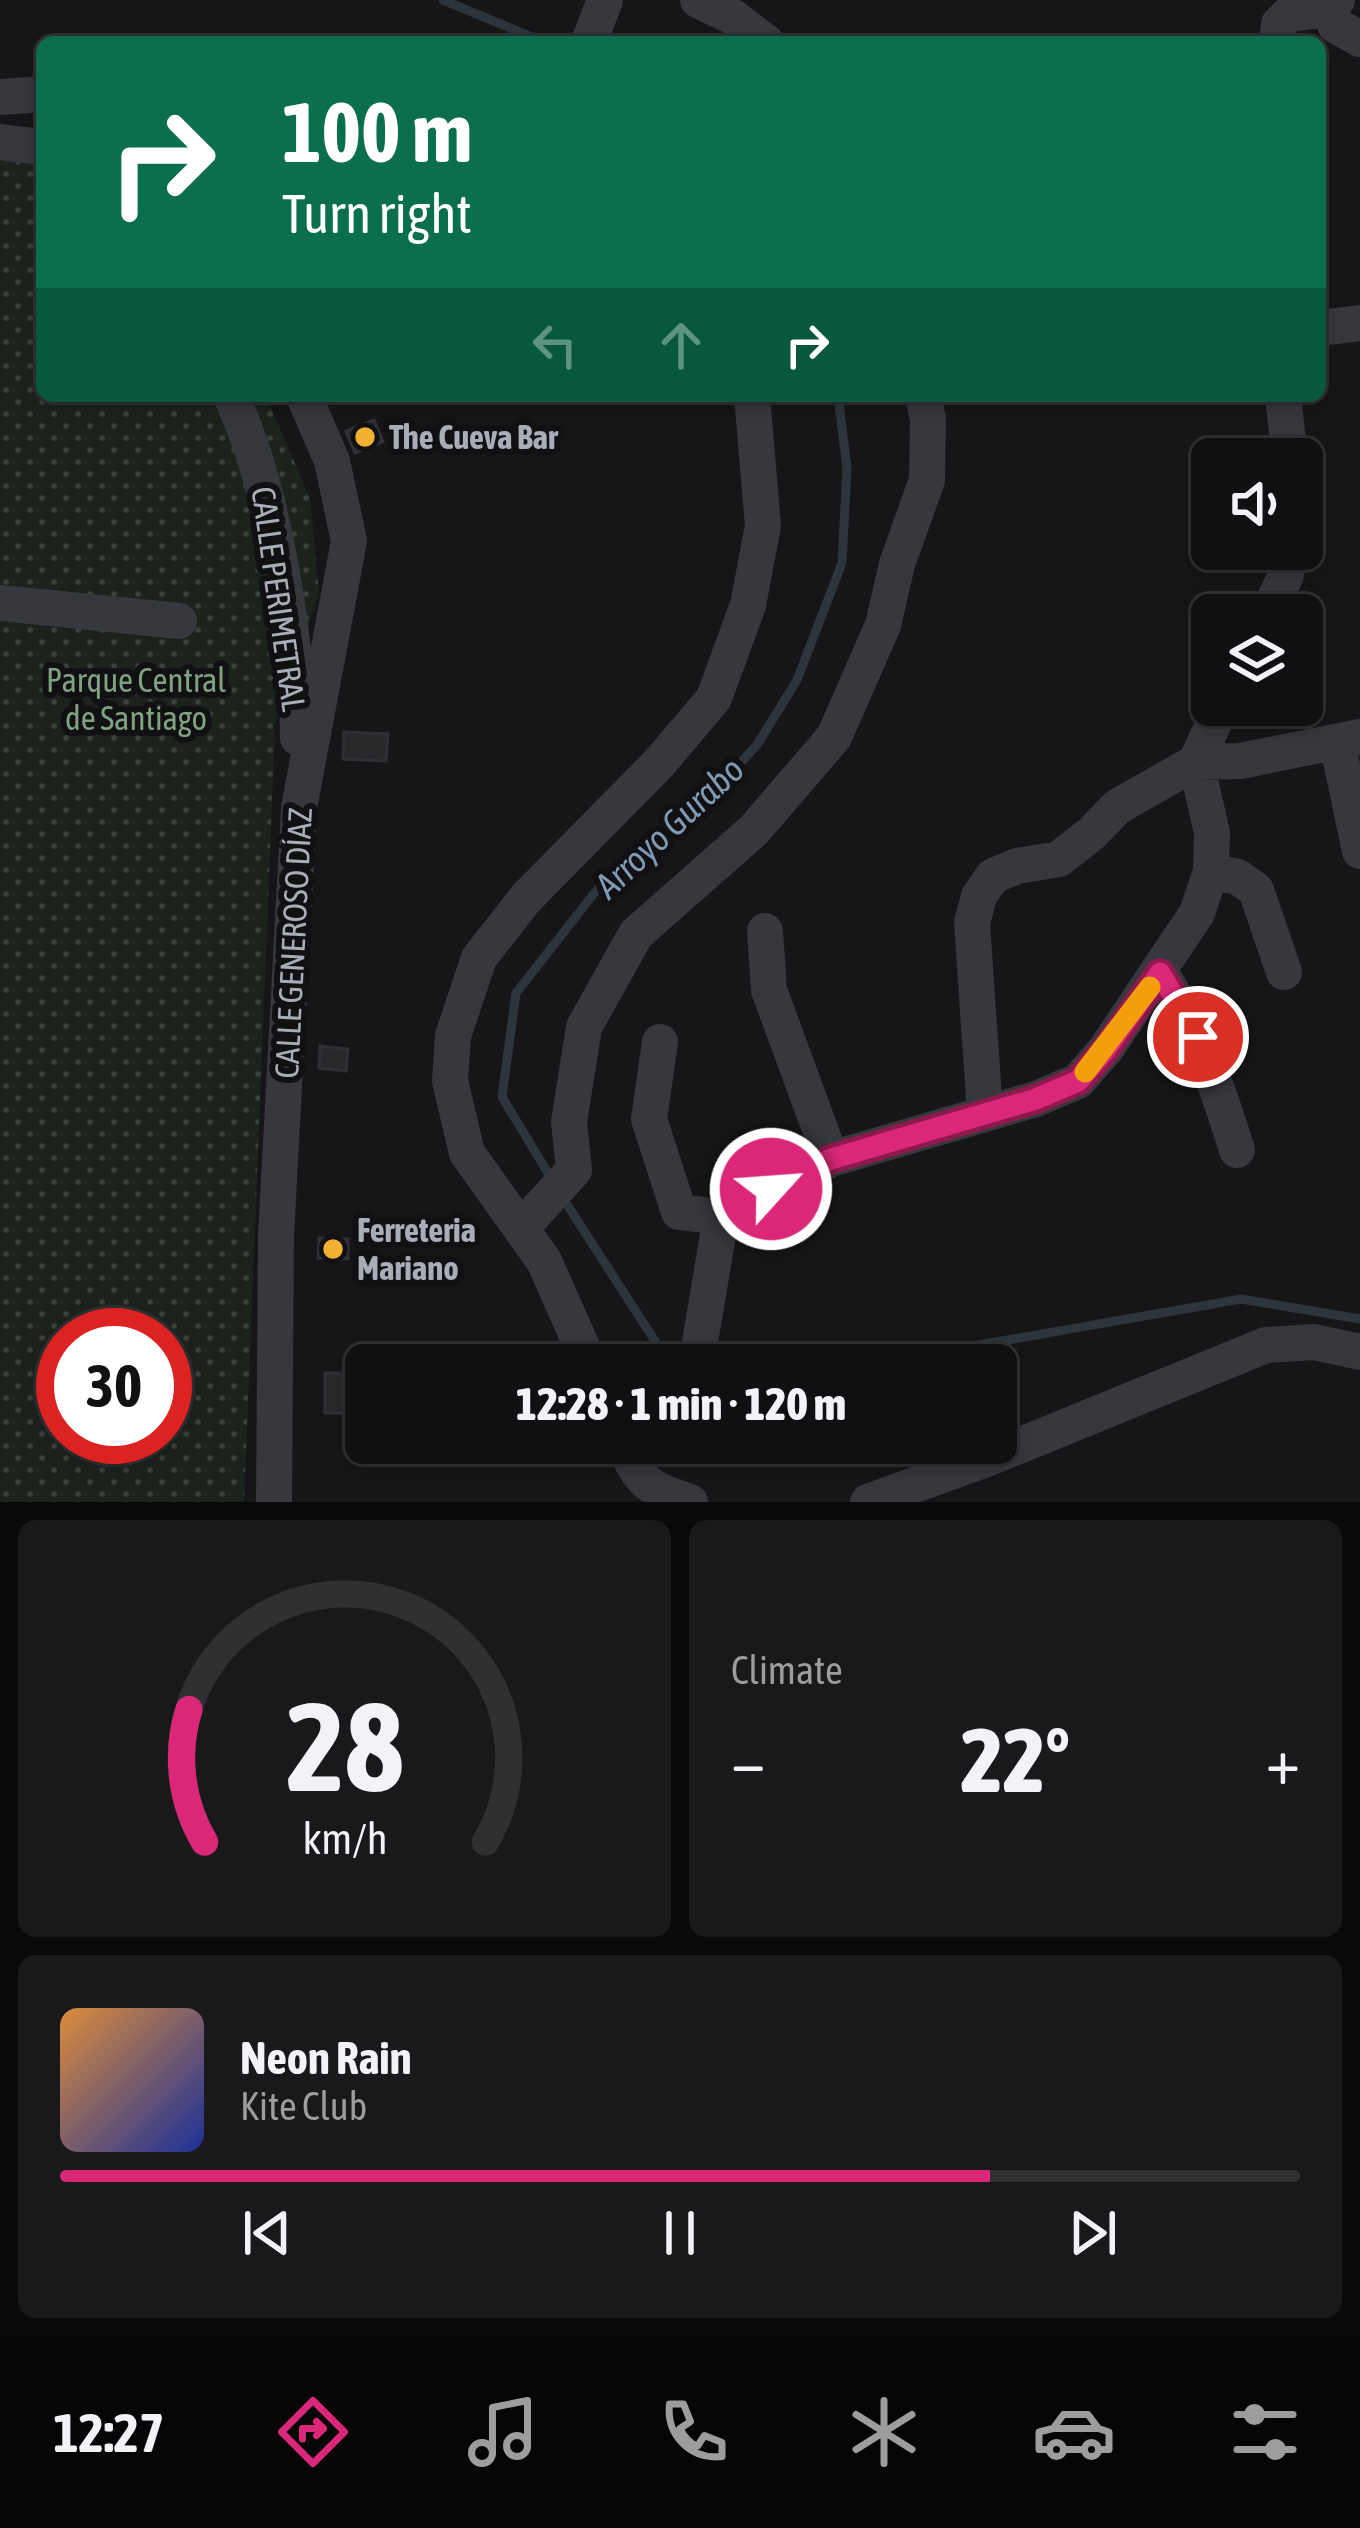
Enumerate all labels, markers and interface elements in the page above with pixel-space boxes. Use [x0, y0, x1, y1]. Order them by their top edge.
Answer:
icon: right [84, 84, 240, 240]
text: 100 m [282, 84, 472, 180]
text: Turn right [282, 183, 472, 244]
icon: left [522, 312, 588, 378]
icon: ahead [648, 312, 714, 378]
icon: right [774, 312, 840, 378]
place label: The Cueva Bar [389, 418, 559, 456]
marker: The Cueva Bar [352, 424, 378, 450]
map controls [1191, 438, 1323, 726]
button: sound [1191, 438, 1323, 570]
street label: CALLE PERIMETRAL [244, 484, 314, 714]
button: layers [1191, 594, 1323, 726]
park label: Parque Central de Santiago [46, 661, 226, 737]
water label: Arroyo Gurabo [585, 748, 752, 907]
street label: CALLE GENEROSO DÍAZ [267, 807, 319, 1079]
pin [1147, 986, 1249, 1088]
icon: arrive [1165, 1004, 1231, 1070]
position arrow [708, 1126, 834, 1252]
place label: Ferreteria Mariano [357, 1211, 476, 1287]
marker: Ferreteria Mariano [320, 1236, 346, 1262]
speed limit sign: 30 [36, 1308, 192, 1464]
text: 12:28 · 1 min · 120 m [516, 1378, 846, 1430]
text: Climate [731, 1648, 843, 1692]
text: 28 [286, 1674, 403, 1817]
text: 22° [961, 1708, 1070, 1811]
text: − [731, 1722, 765, 1798]
text: + [1266, 1722, 1300, 1798]
text: km/h [302, 1813, 387, 1862]
text: Neon Rain [240, 2032, 412, 2084]
text: Kite Club [240, 2084, 367, 2128]
icon: previous [234, 2200, 300, 2266]
icon: pause [647, 2200, 713, 2266]
icon: next [1060, 2200, 1126, 2266]
icon: directions [271, 2390, 355, 2474]
icon: music [461, 2390, 545, 2474]
icon: phone [652, 2390, 736, 2474]
icon: climate [842, 2390, 926, 2474]
icon: car [1032, 2390, 1116, 2474]
icon: filters [1223, 2390, 1307, 2474]
text: 12:27 [53, 2402, 164, 2463]

